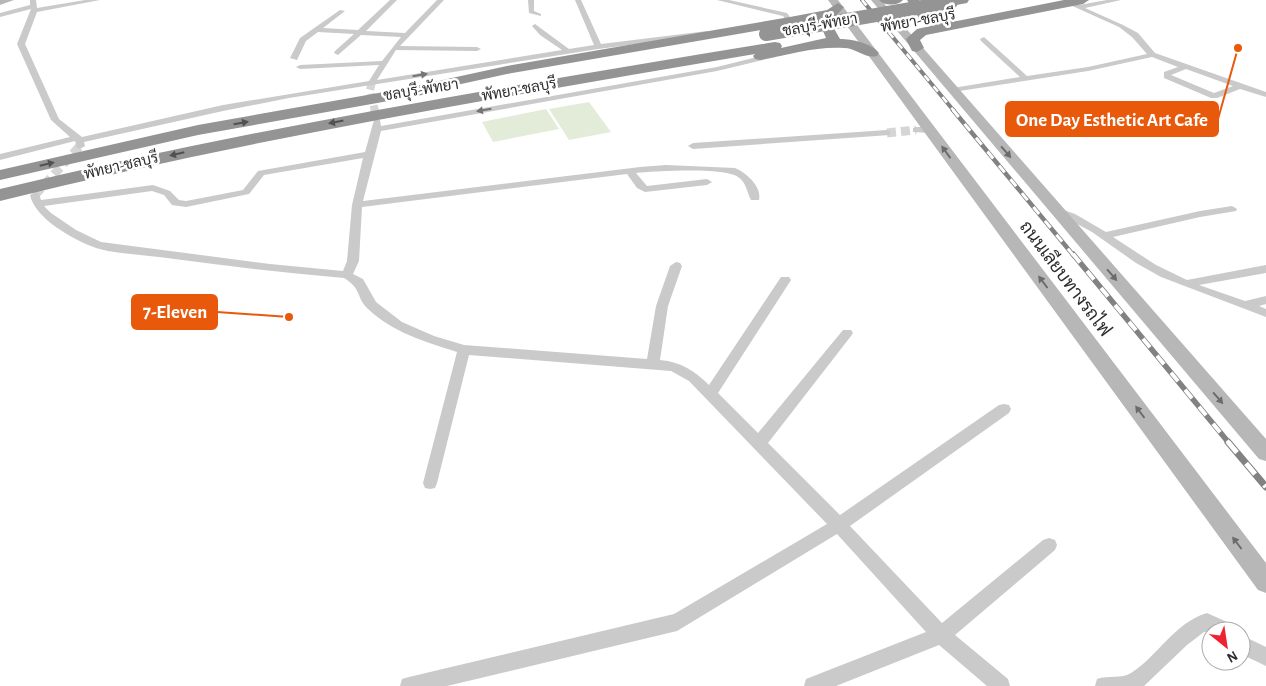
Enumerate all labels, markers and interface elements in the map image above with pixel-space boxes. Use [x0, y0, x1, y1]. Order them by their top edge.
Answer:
street label: พัทยา-ชลบุรี [879, 4, 957, 38]
street label: ชลบุรี-พัทยา [781, 8, 859, 42]
one-way arrow [412, 70, 428, 78]
street label: พัทยา-ชลบุรี [480, 73, 558, 107]
street label: ชลบุรี-พัทยา [382, 74, 460, 106]
callout: One Day Esthetic Art Cafe [1006, 102, 1218, 136]
one-way arrow [476, 107, 492, 115]
text: One Day Esthetic Art Cafe [1016, 111, 1208, 130]
one-way arrow [233, 118, 249, 126]
one-way arrow [328, 118, 344, 126]
one-way arrow [941, 145, 951, 159]
one-way arrow [1000, 145, 1012, 157]
street label: พัทยา-ชลบุรี [82, 147, 160, 185]
one-way arrow [170, 150, 185, 158]
one-way arrow [40, 160, 55, 168]
street label: ถนนเลียบทางรถไฟ [1016, 215, 1118, 340]
one-way arrow [1107, 268, 1118, 281]
one-way arrow [1037, 276, 1048, 289]
callout: 7-Eleven [132, 295, 217, 329]
text: 7-Eleven [143, 303, 207, 322]
one-way arrow [1212, 392, 1224, 404]
one-way arrow [1135, 405, 1145, 419]
one-way arrow [1232, 536, 1242, 550]
north arrow [1201, 621, 1251, 671]
text: N [1224, 648, 1240, 665]

